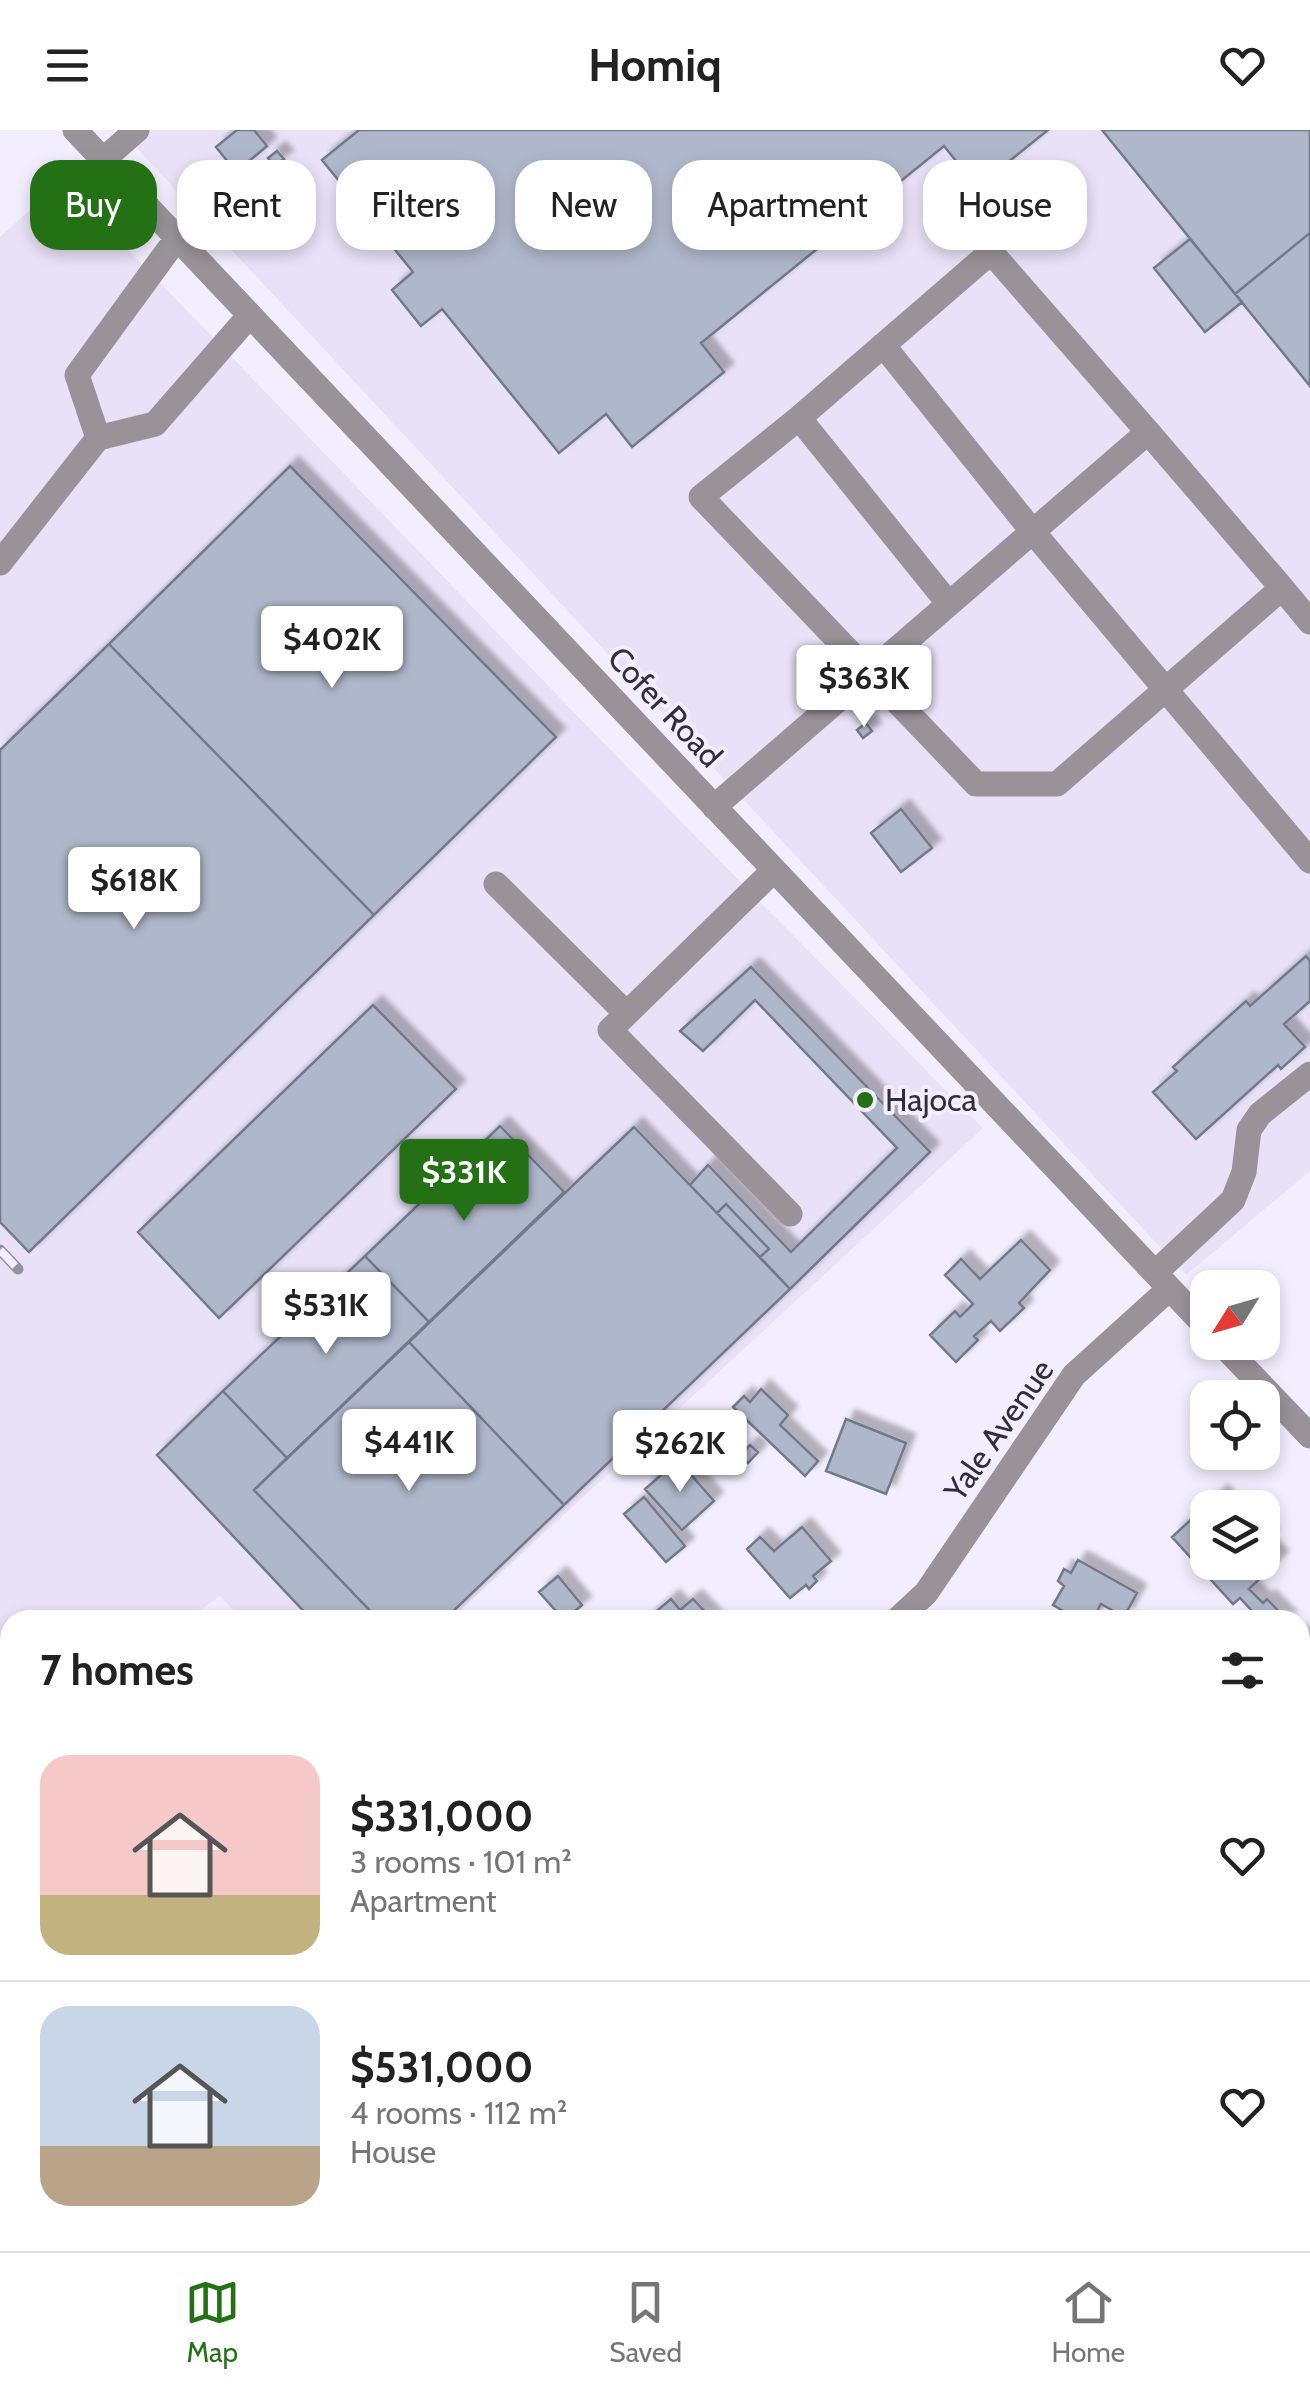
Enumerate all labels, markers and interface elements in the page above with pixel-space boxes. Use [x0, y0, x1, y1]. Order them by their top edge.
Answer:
icon: menu [40, 38, 95, 93]
text: Homiq [588, 38, 722, 92]
icon: heart [1215, 38, 1270, 93]
chip: Buy [30, 160, 157, 250]
chip: Rent [177, 160, 316, 250]
chip: Filters [336, 160, 495, 250]
chip: New [515, 160, 652, 250]
chip: Apartment [672, 160, 903, 250]
chip: House [923, 160, 1087, 250]
pin: $402K [262, 606, 402, 691]
text: $402K [283, 619, 381, 658]
street label: Cofer Road [600, 638, 731, 775]
pin: $363K [794, 645, 934, 730]
text: $363K [818, 658, 910, 697]
pin: $618K [64, 847, 204, 932]
text: $618K [90, 860, 178, 899]
place label: Hajoca [885, 1080, 978, 1119]
marker: Hajoca [854, 1089, 876, 1111]
pin: $331K [394, 1139, 534, 1224]
text: $331K [422, 1152, 506, 1191]
north arrow [1190, 1270, 1280, 1360]
map controls [1190, 1270, 1280, 1580]
pin: $531K [256, 1272, 396, 1357]
text: $531K [284, 1285, 368, 1324]
street label: Yale Avenue [935, 1351, 1062, 1509]
button: locate [1190, 1380, 1280, 1470]
pin: $441K [339, 1409, 479, 1494]
pin: $262K [610, 1410, 750, 1495]
text: $441K [364, 1422, 454, 1461]
text: $262K [635, 1423, 725, 1462]
button: layers [1190, 1490, 1280, 1580]
icon: filters [1215, 1643, 1270, 1698]
text: 7 homes [40, 1644, 194, 1696]
text: $331,000 [350, 1790, 533, 1842]
icon: home [120, 1795, 240, 1915]
icon: heart [1215, 1828, 1270, 1883]
text: 3 rooms · 101 m² [350, 1842, 572, 1881]
text: Apartment [350, 1881, 497, 1920]
text: $531,000 [350, 2041, 533, 2093]
icon: home [120, 2046, 240, 2166]
icon: heart [1215, 2079, 1270, 2134]
text: 4 rooms · 112 m² [350, 2093, 567, 2132]
text: House [350, 2132, 436, 2171]
tab: Map [185, 2275, 240, 2369]
tab: Saved [609, 2275, 682, 2369]
tab: Home [1052, 2275, 1125, 2369]

